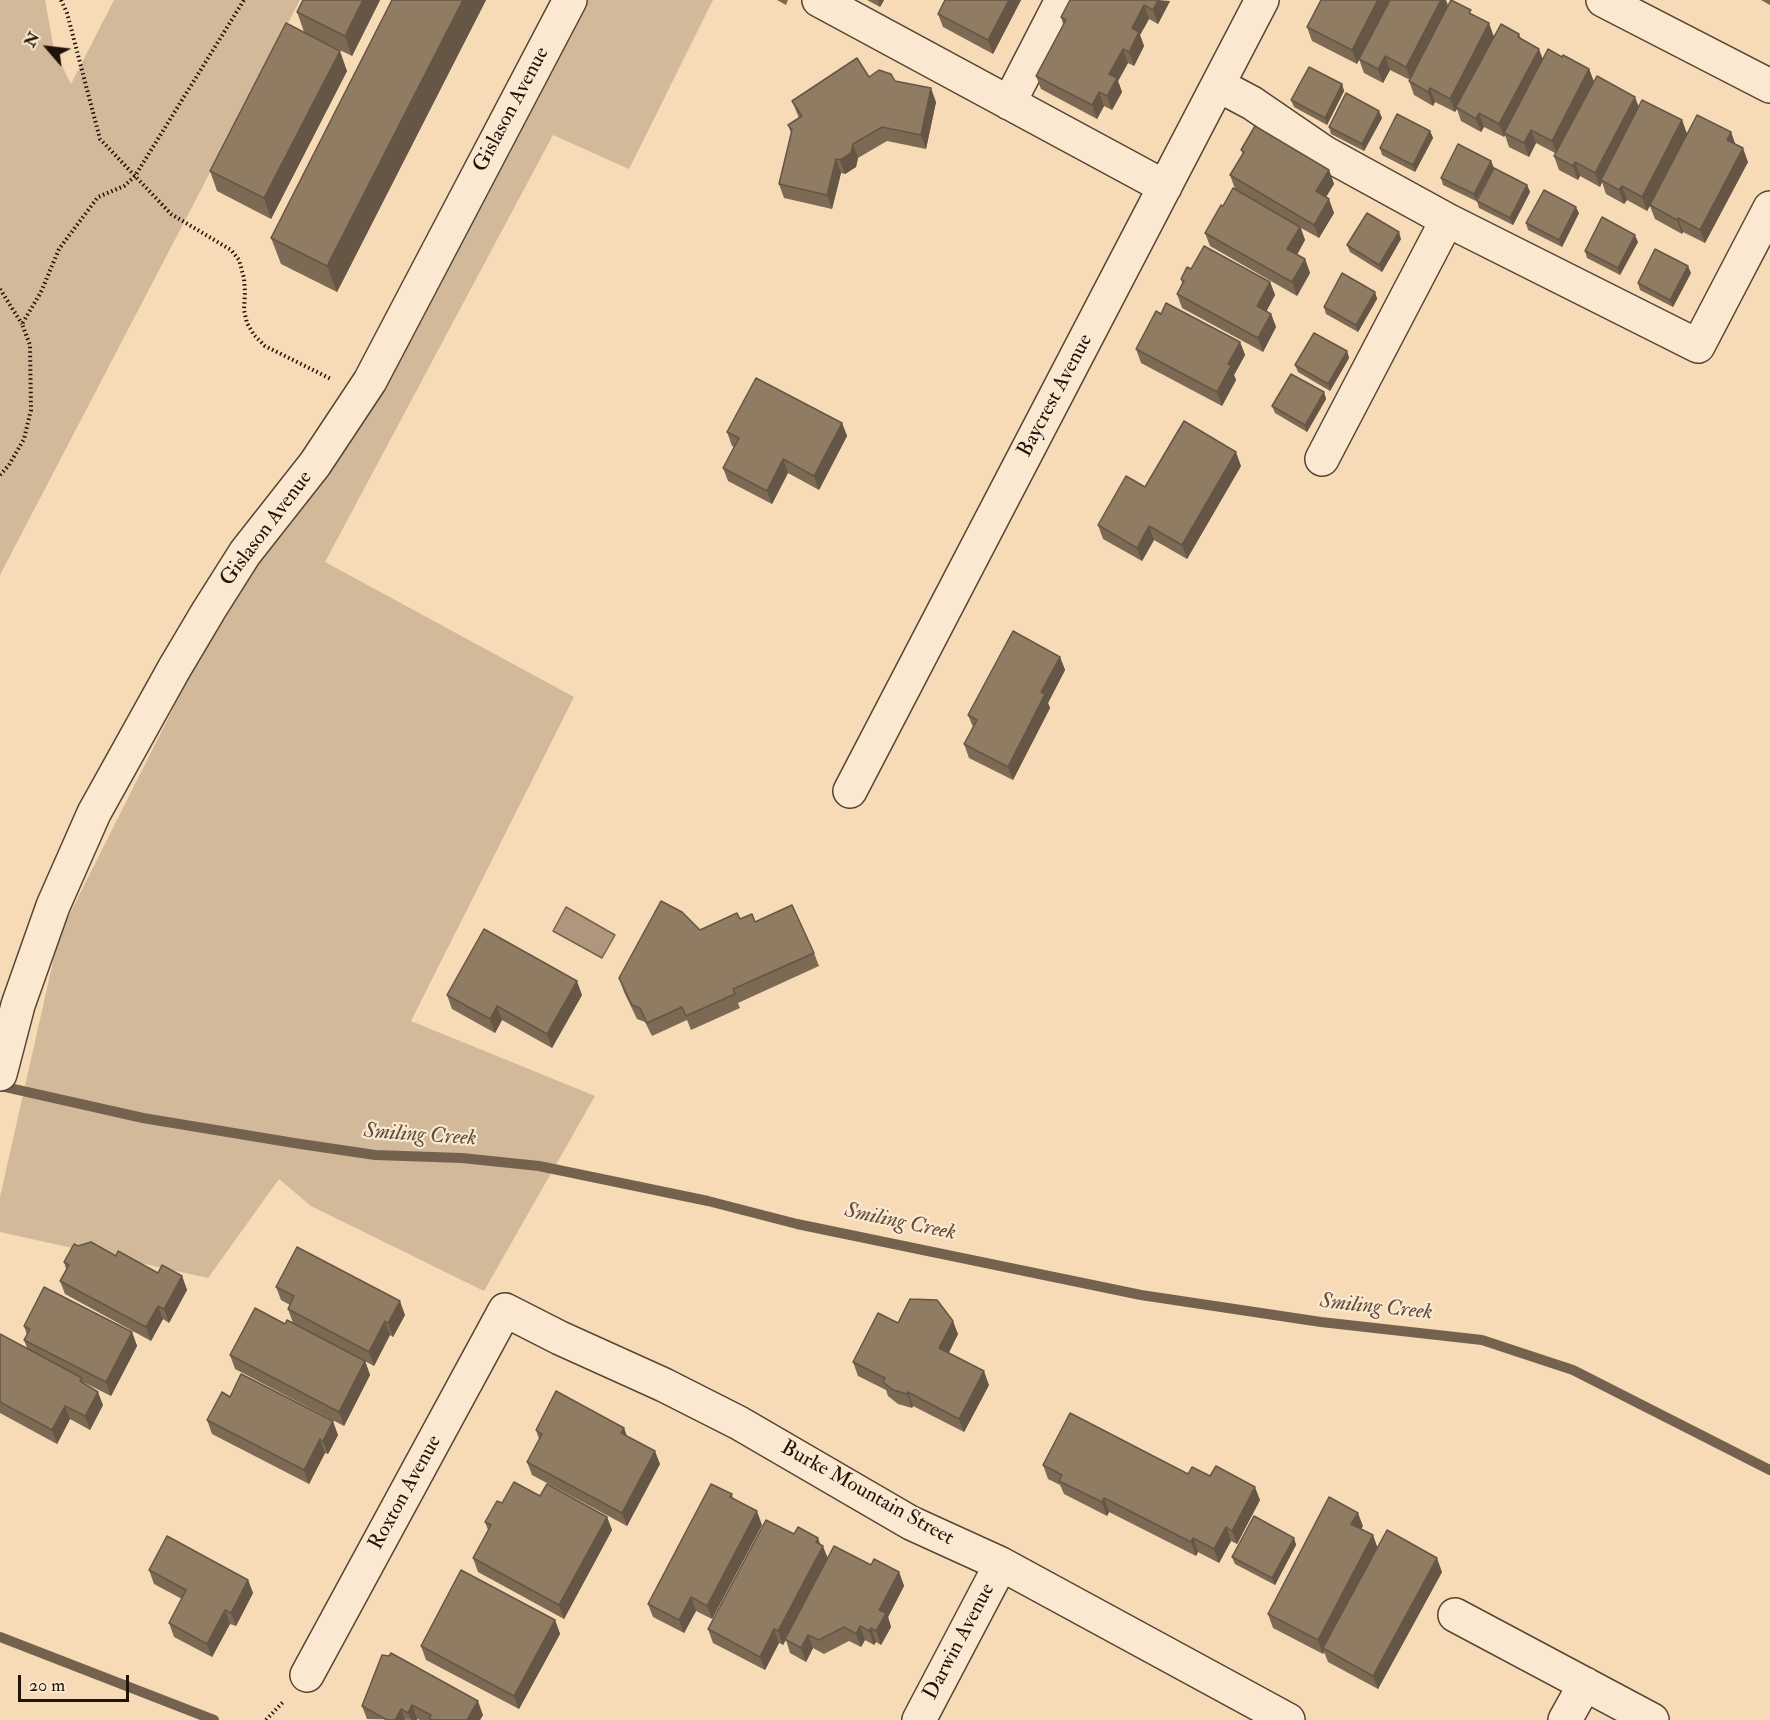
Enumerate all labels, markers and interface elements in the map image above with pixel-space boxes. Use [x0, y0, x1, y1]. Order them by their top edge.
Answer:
north arrow [18, 18, 78, 78]
text: N [20, 29, 44, 51]
street label: Gislason Avenue [469, 43, 555, 177]
street label: Baycrest Avenue [1013, 330, 1099, 462]
street label: Gislason Avenue [215, 466, 319, 592]
water label: Smiling Creek [363, 1119, 477, 1153]
water label: Smiling Creek [842, 1198, 958, 1248]
water label: Smiling Creek [1318, 1289, 1434, 1327]
street label: Roxton Avenue [364, 1431, 448, 1555]
street label: Burke Mountain Street [776, 1436, 958, 1552]
street label: Darwin Avenue [919, 1580, 1001, 1704]
scale bar [21, 1663, 132, 1701]
text: 20 m [29, 1674, 65, 1697]

